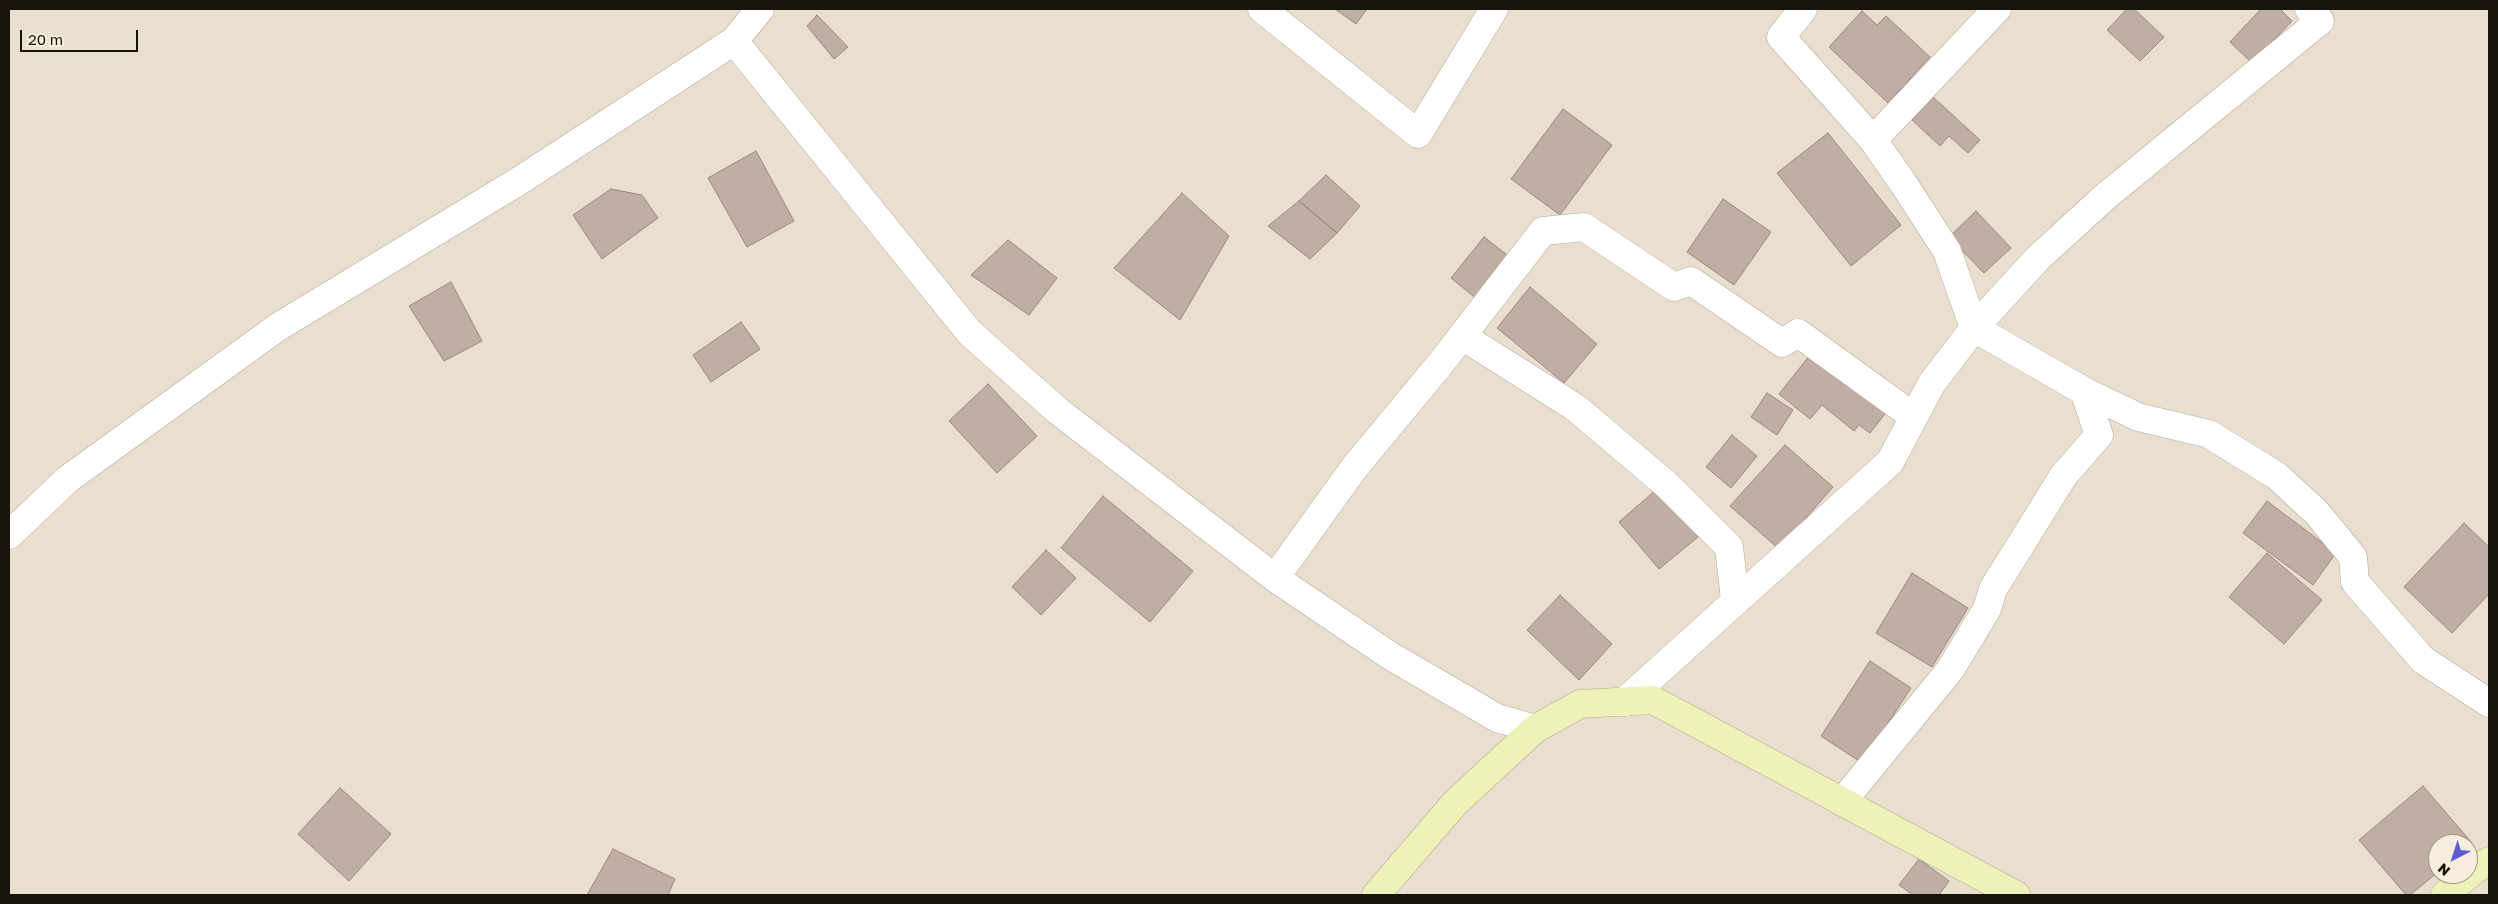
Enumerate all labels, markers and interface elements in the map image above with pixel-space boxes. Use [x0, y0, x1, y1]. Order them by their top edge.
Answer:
scale bar [22, 20, 140, 52]
text: 20 m [28, 30, 63, 48]
north arrow [2428, 834, 2478, 884]
text: N [2434, 860, 2453, 880]

